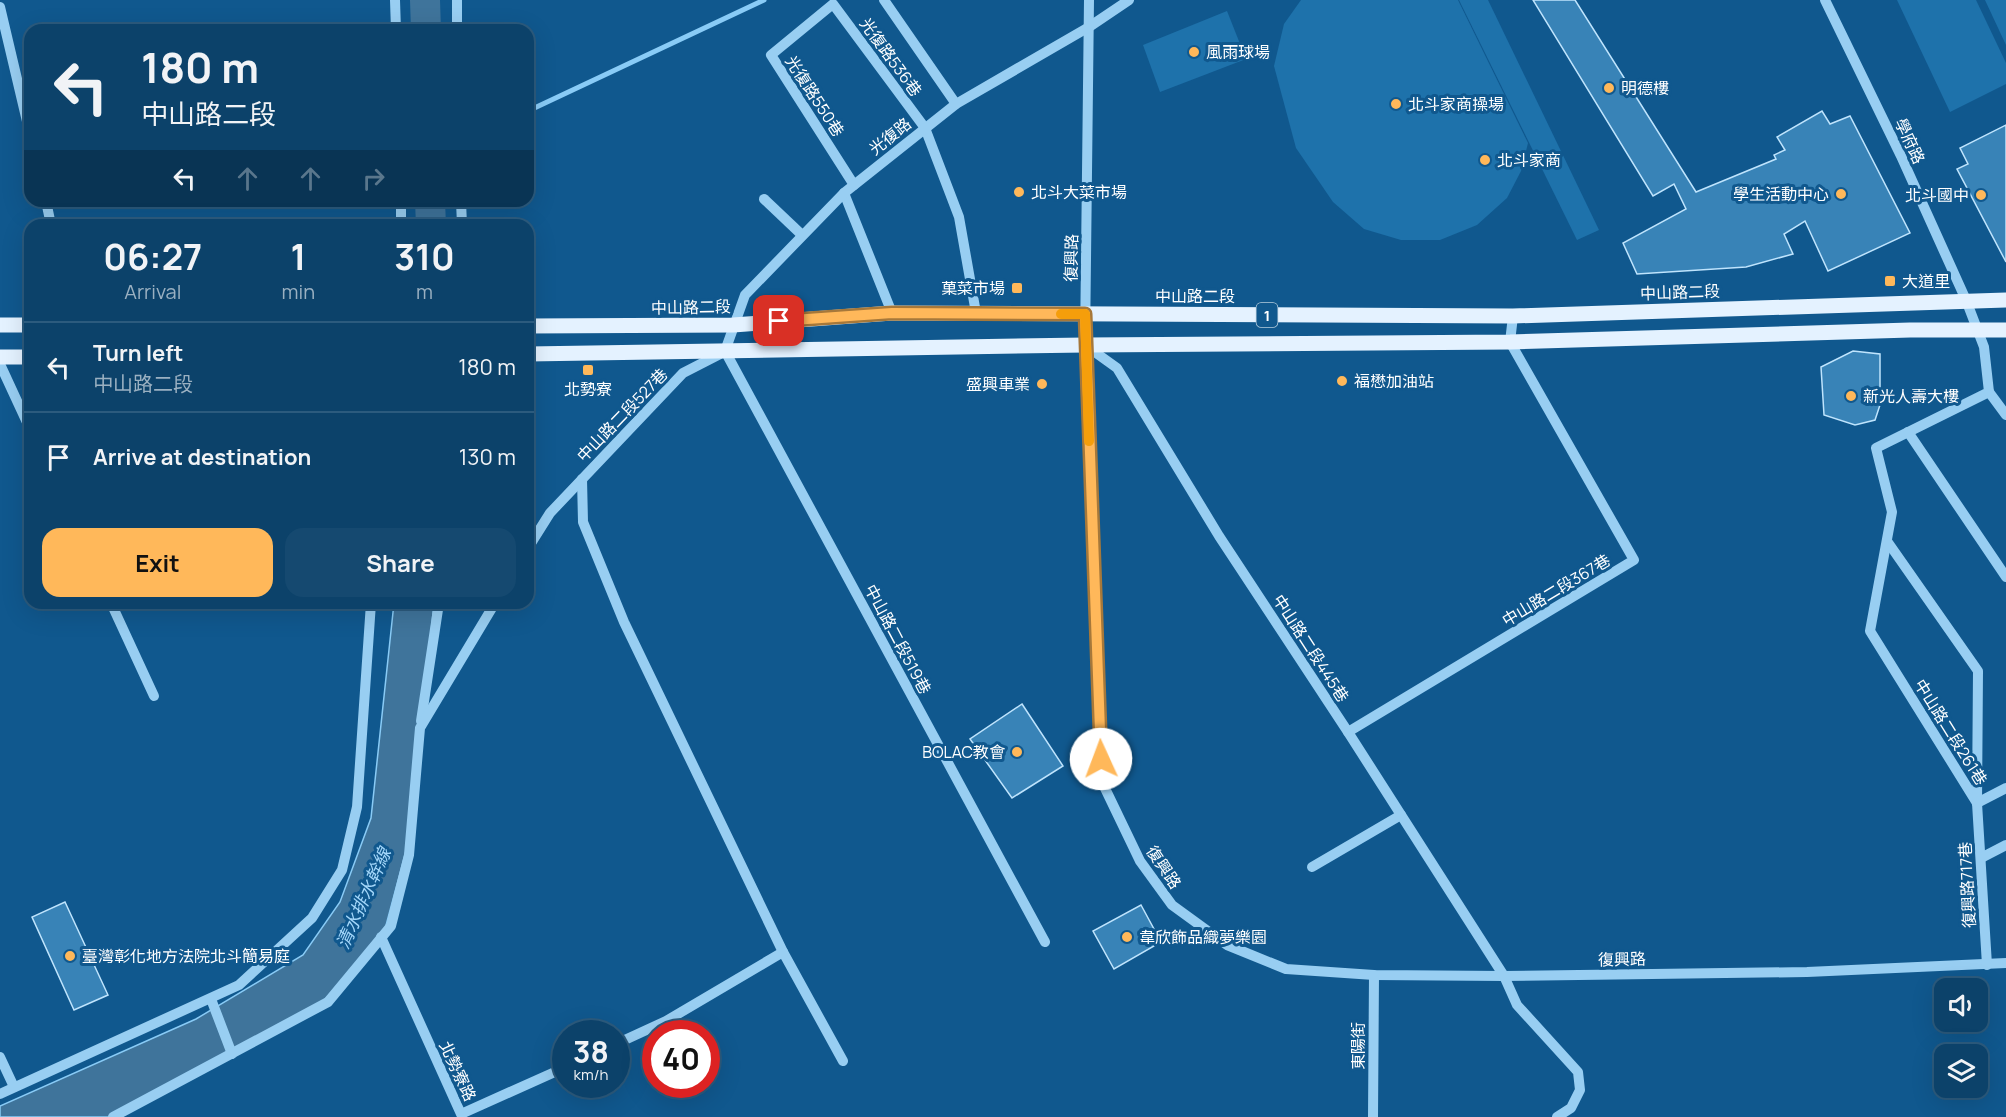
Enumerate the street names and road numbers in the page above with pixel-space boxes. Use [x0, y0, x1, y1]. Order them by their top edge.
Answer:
street label: 光復路536巷 [855, 13, 927, 101]
street label: 光復路550巷 [781, 51, 849, 141]
street label: 光復路 [864, 112, 916, 160]
street label: 學府路 [1890, 115, 1930, 167]
street label: 復興路 [1060, 234, 1082, 282]
street label: 中山路二段 [1640, 280, 1720, 304]
street label: 中山路二段 [1155, 285, 1235, 307]
street label: 中山路二段 [651, 295, 731, 319]
road number: 1 [1256, 303, 1278, 327]
street label: 中山路二段527巷 [572, 363, 672, 467]
street label: 中山路二段367巷 [1498, 549, 1614, 631]
street label: 中山路二段519巷 [860, 580, 936, 698]
street label: 中山路二段445巷 [1268, 590, 1354, 706]
street label: 中山路二段261巷 [1910, 675, 1992, 789]
street label: 復興路 [1141, 841, 1187, 893]
street label: 復興路717巷 [1954, 841, 1980, 929]
street label: 復興路 [1598, 948, 1646, 970]
street label: 東陽街 [1347, 1022, 1369, 1070]
street label: 北勢寮路 [435, 1037, 481, 1105]

